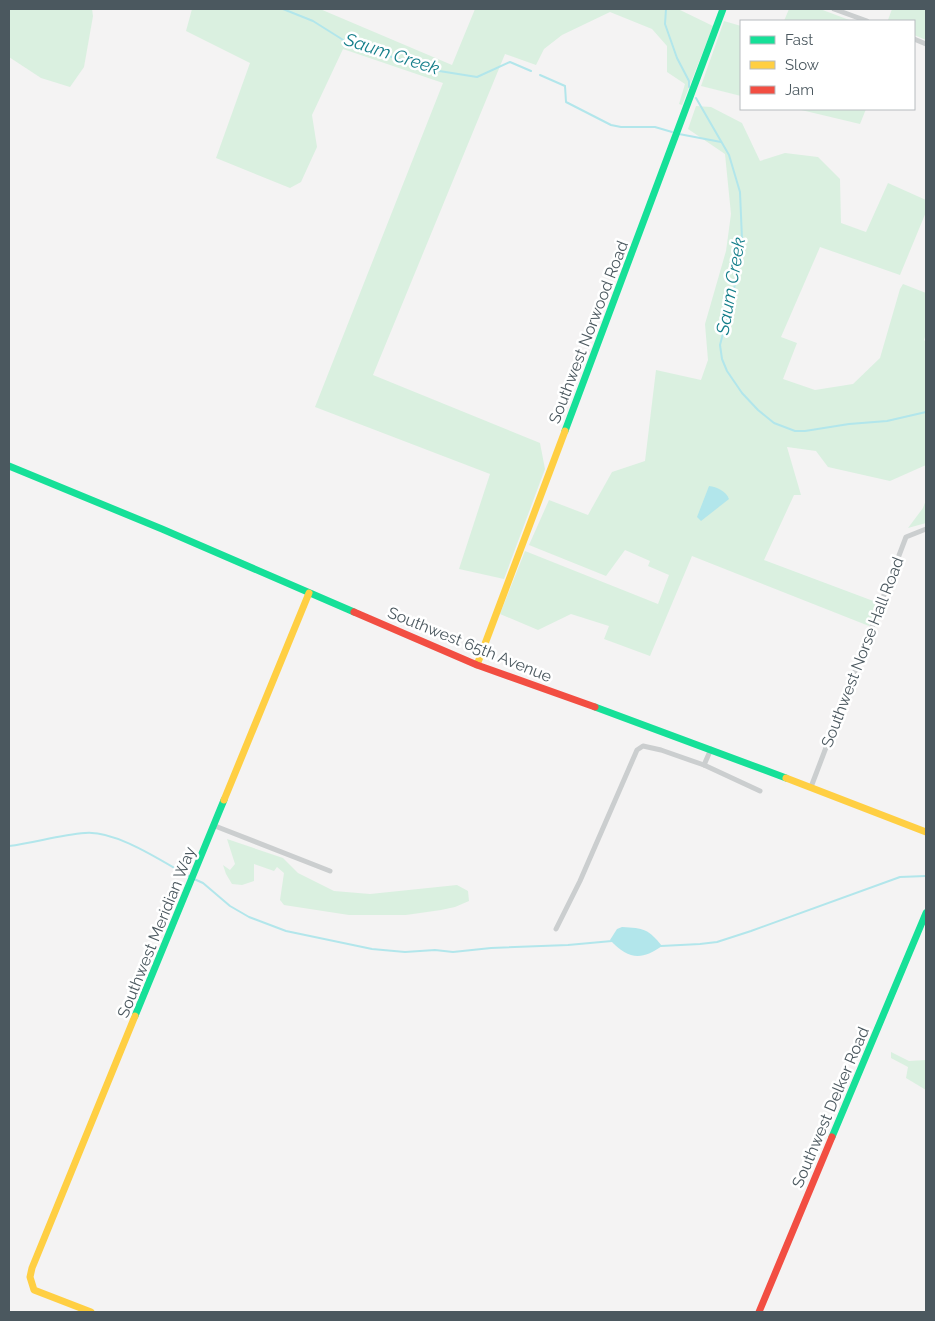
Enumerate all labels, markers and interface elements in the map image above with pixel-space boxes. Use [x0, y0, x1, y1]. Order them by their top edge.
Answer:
legend [740, 20, 915, 110]
water label: Saum Creek [341, 28, 443, 79]
text: Fast [785, 31, 813, 49]
text: Slow [785, 56, 819, 74]
text: Jam [785, 81, 814, 99]
water label: Saum Creek [711, 235, 749, 337]
street label: Southwest Norwood Road [545, 238, 632, 426]
street label: Southwest Norse Hall Road [817, 554, 908, 750]
street label: Southwest 65th Avenue [385, 603, 555, 686]
street label: Southwest Meridian Way [113, 844, 200, 1021]
street label: Southwest Delker Road [788, 1024, 873, 1190]

